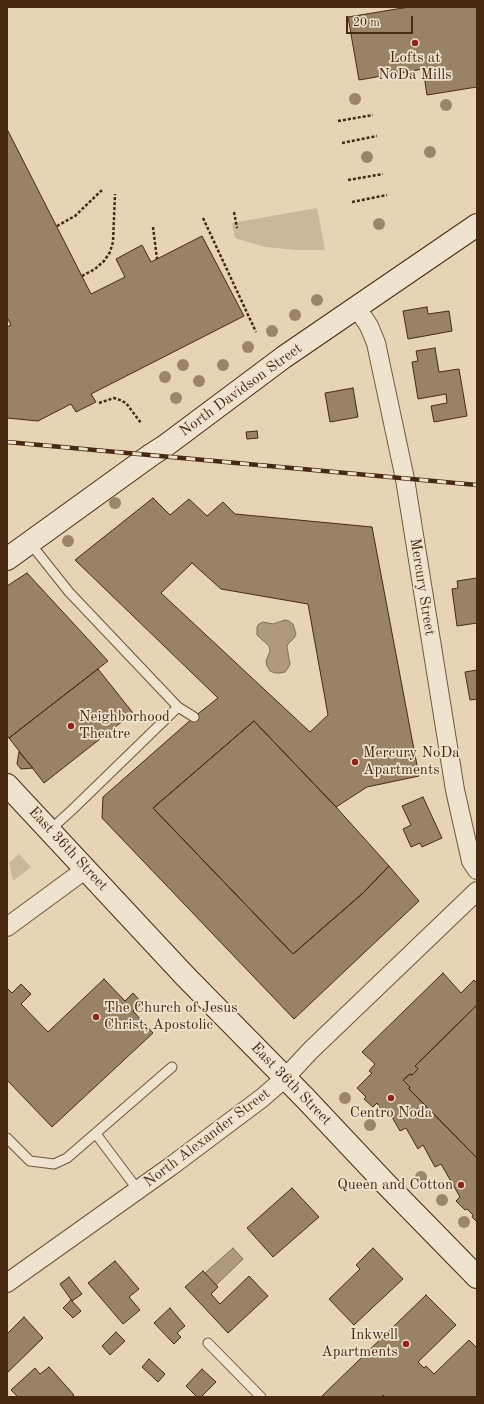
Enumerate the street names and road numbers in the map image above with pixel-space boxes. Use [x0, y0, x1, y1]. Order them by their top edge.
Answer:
street label: North Davidson Street [176, 339, 306, 441]
street label: Mercury Street [405, 537, 439, 637]
street label: East 36th Street [24, 803, 112, 895]
street label: East 36th Street [247, 1039, 335, 1129]
street label: North Alexander Street [140, 1085, 274, 1191]

